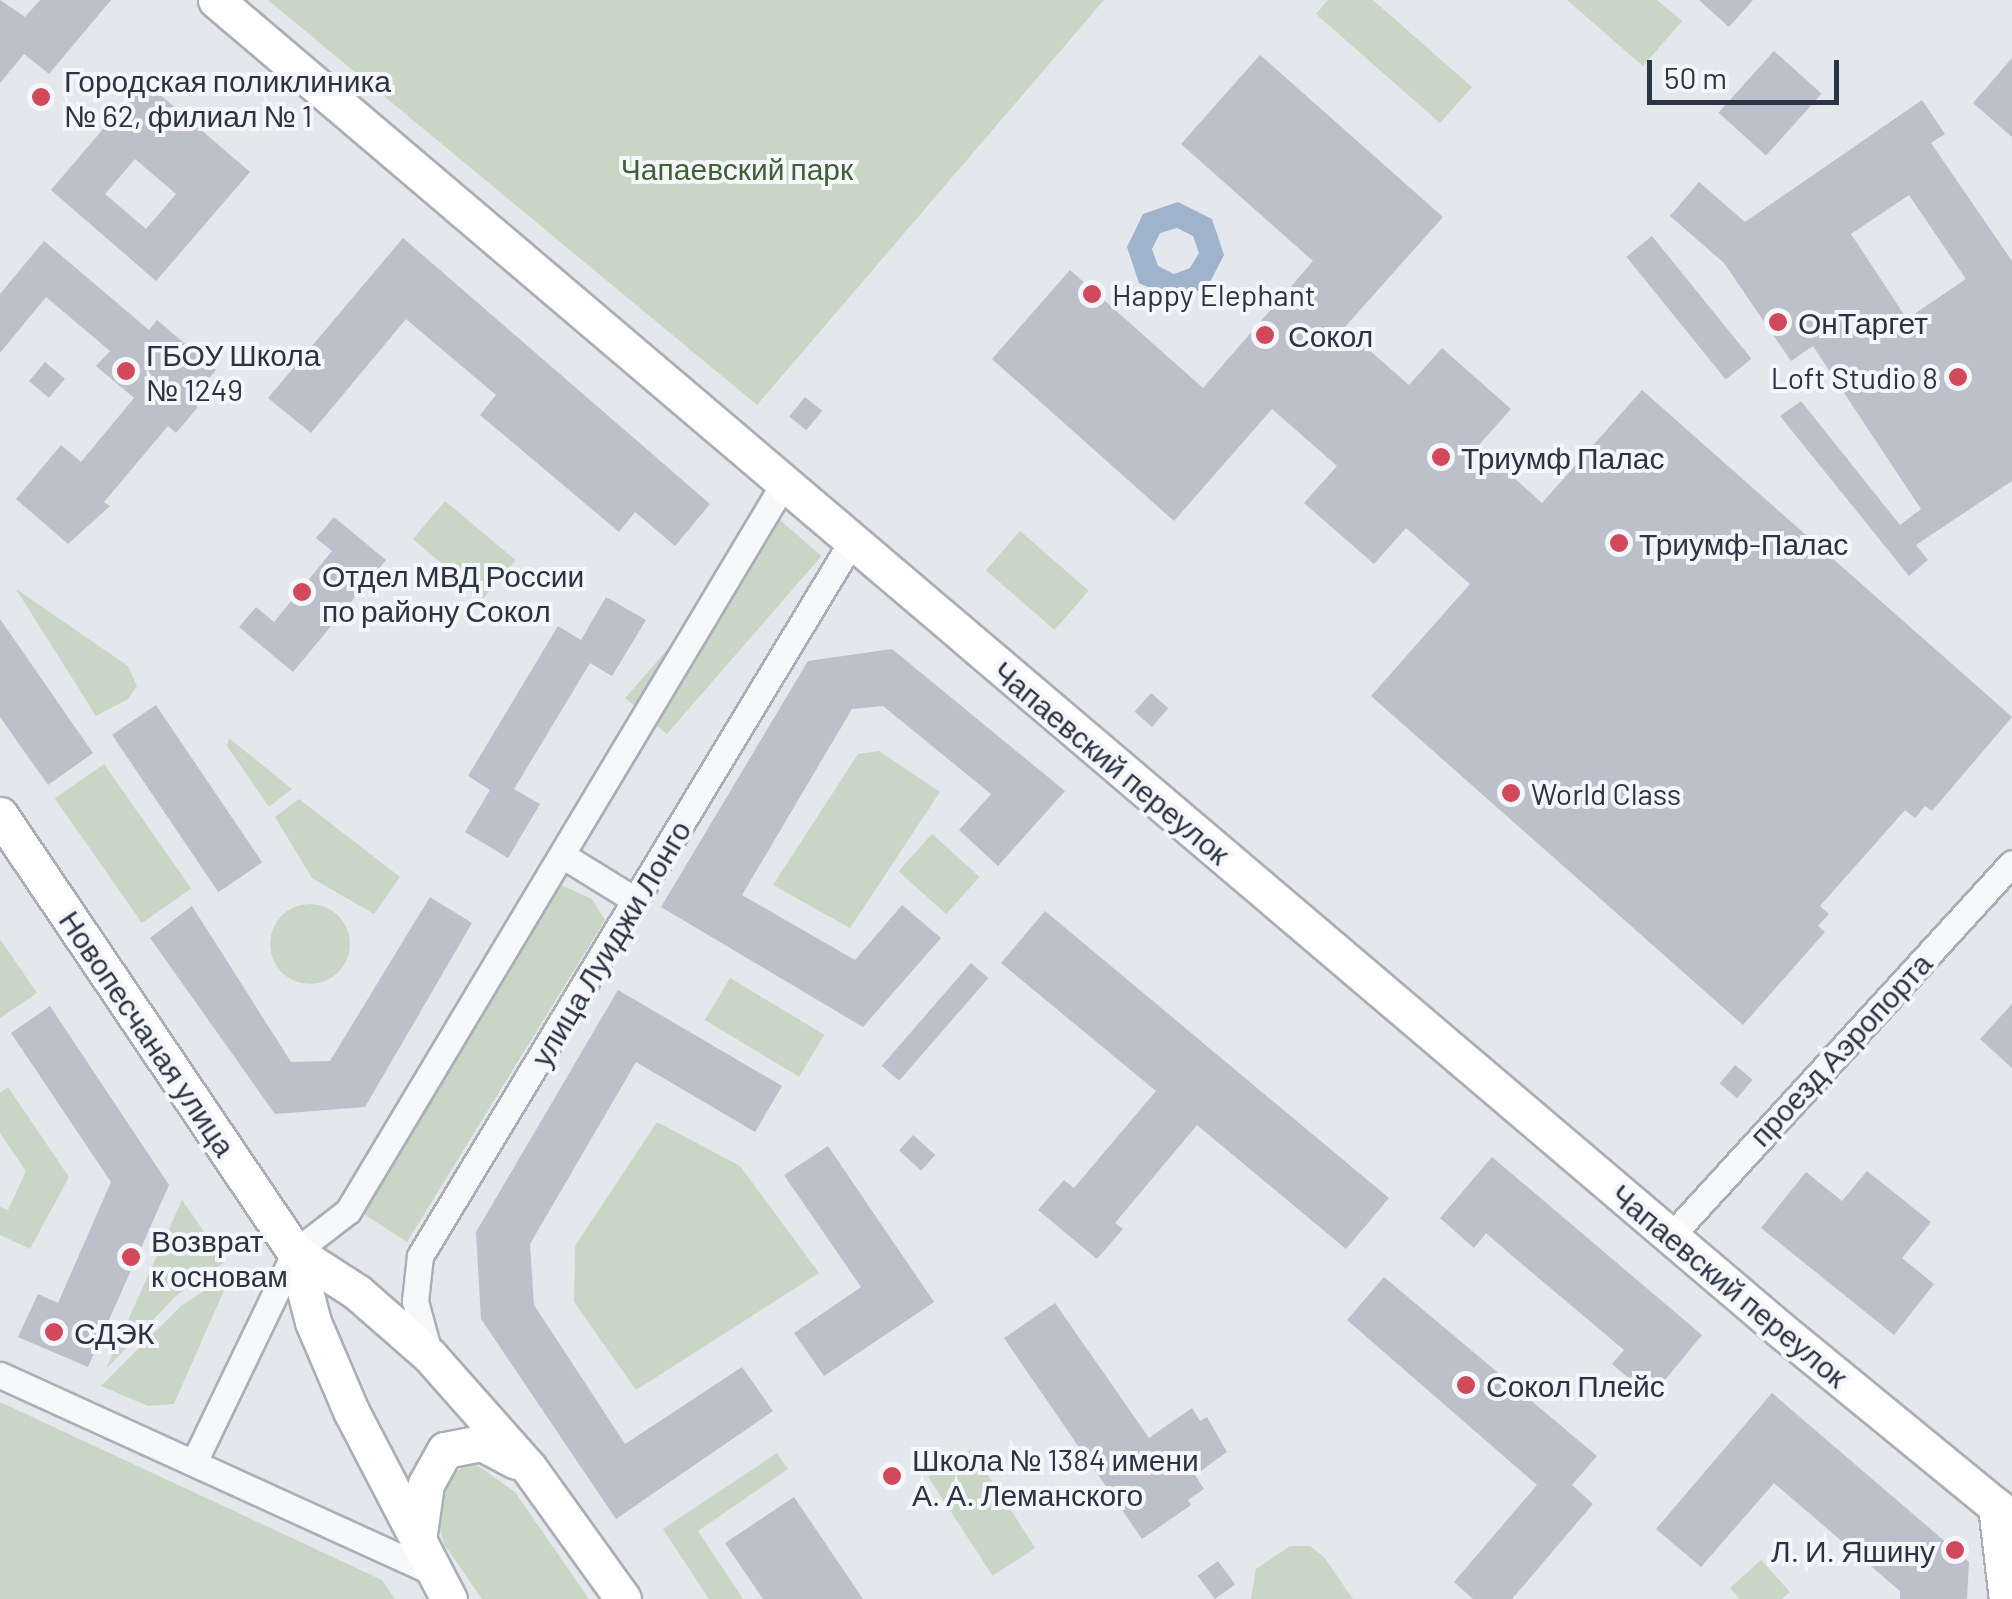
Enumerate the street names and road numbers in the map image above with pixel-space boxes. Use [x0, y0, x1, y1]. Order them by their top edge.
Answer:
street label: Чапаевский переулок [986, 653, 1238, 871]
street label: улица Луиджи Лонго [522, 814, 698, 1072]
street label: Новопесчаная улица [52, 903, 244, 1163]
street label: проезд Аэропорта [1741, 945, 1939, 1153]
street label: Чапаевский переулок [1604, 1176, 1856, 1394]

